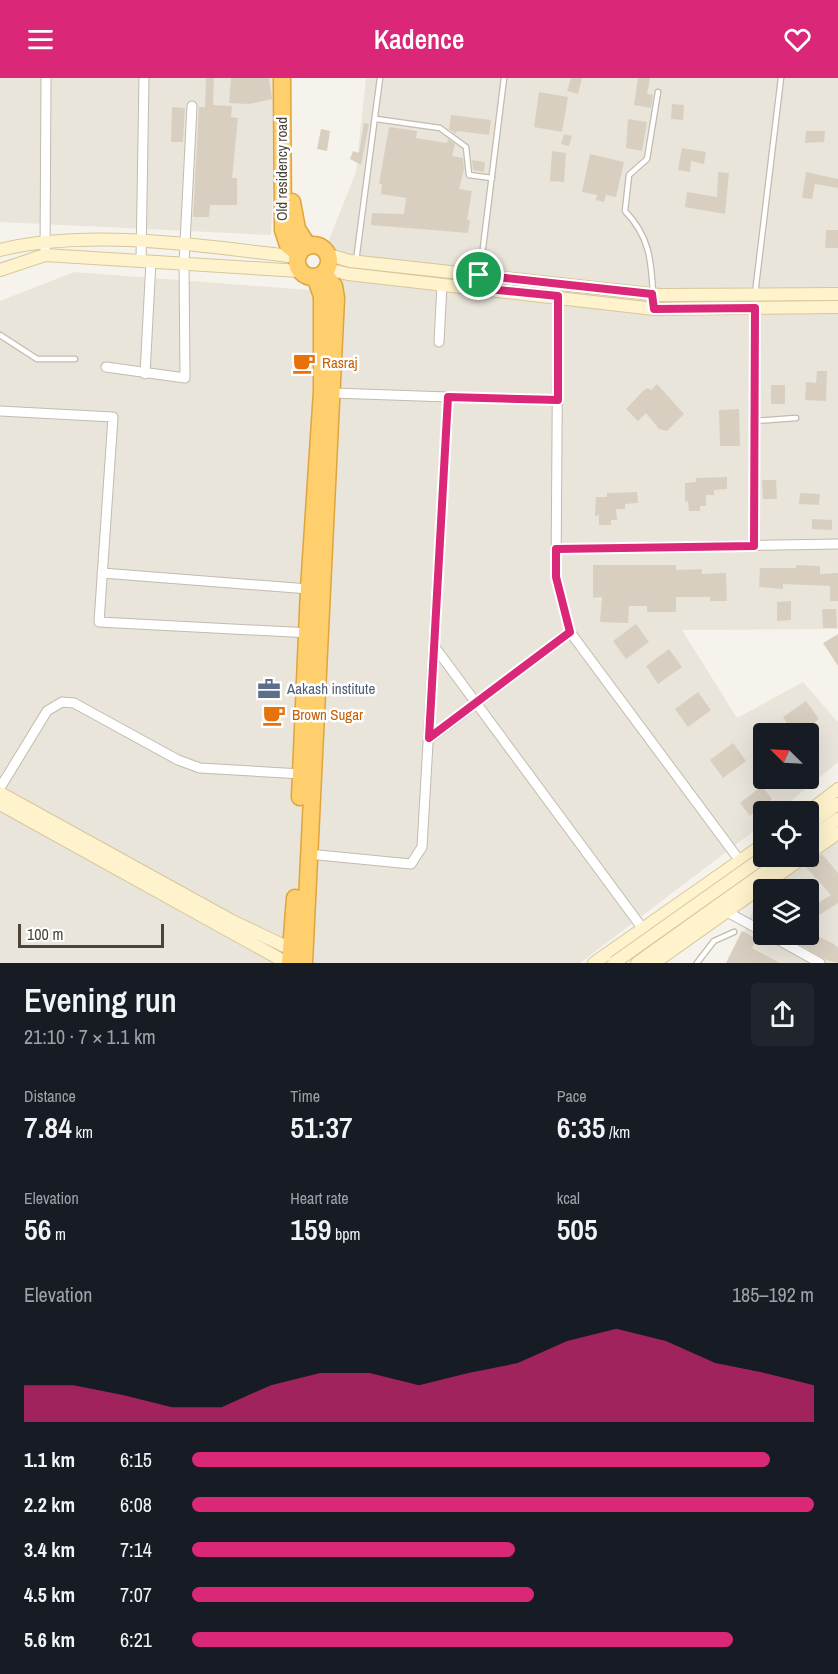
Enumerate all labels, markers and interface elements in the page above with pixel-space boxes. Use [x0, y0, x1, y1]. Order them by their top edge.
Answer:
text: Kadence [374, 21, 464, 57]
icon: menu [24, 23, 57, 56]
icon: heart [781, 23, 814, 56]
street label: Old residency road [271, 117, 292, 221]
pin [453, 249, 504, 300]
icon: arrive [462, 258, 495, 291]
cafe icon: Rasraj [291, 350, 317, 376]
place label: Rasraj [322, 352, 358, 373]
office icon: Aakash institute [256, 676, 282, 702]
place label: Aakash institute [286, 678, 375, 699]
cafe icon: Brown Sugar [261, 702, 287, 728]
place label: Brown Sugar [292, 704, 363, 725]
north arrow [753, 723, 819, 789]
map controls [753, 723, 819, 945]
button: locate [753, 801, 819, 867]
button: layers [753, 879, 819, 945]
scale bar [18, 921, 164, 948]
text: 100 m [27, 923, 63, 945]
text: Evening run [24, 978, 177, 1022]
button: share [751, 983, 814, 1046]
text: 21:10 · 7 × 1.1 km [24, 1023, 156, 1050]
text: Distance [24, 1085, 76, 1107]
text: Time [290, 1085, 320, 1107]
text: Pace [557, 1085, 587, 1107]
text: 7.84 [24, 1107, 72, 1147]
text: 51:37 [290, 1107, 353, 1147]
text: 6:35 [557, 1107, 605, 1147]
text: km [72, 1121, 93, 1143]
text: /km [605, 1121, 630, 1143]
text: Elevation [24, 1187, 79, 1209]
text: Heart rate [290, 1187, 349, 1209]
text: kcal [557, 1187, 580, 1209]
text: 56 [24, 1209, 51, 1249]
text: 159 [290, 1209, 331, 1249]
text: 505 [557, 1209, 598, 1249]
text: m [51, 1223, 66, 1245]
text: bpm [331, 1223, 361, 1245]
text: Elevation [24, 1281, 92, 1308]
text: 185–192 m [732, 1281, 814, 1308]
text: 1.1 km [24, 1446, 75, 1473]
text: 6:15 [120, 1446, 152, 1473]
text: 2.2 km [24, 1491, 75, 1518]
text: 6:08 [120, 1491, 152, 1518]
text: 3.4 km [24, 1536, 75, 1563]
text: 7:14 [120, 1536, 152, 1563]
text: 4.5 km [24, 1581, 75, 1608]
text: 7:07 [120, 1581, 152, 1608]
text: 5.6 km [24, 1626, 75, 1653]
text: 6:21 [120, 1626, 152, 1653]

